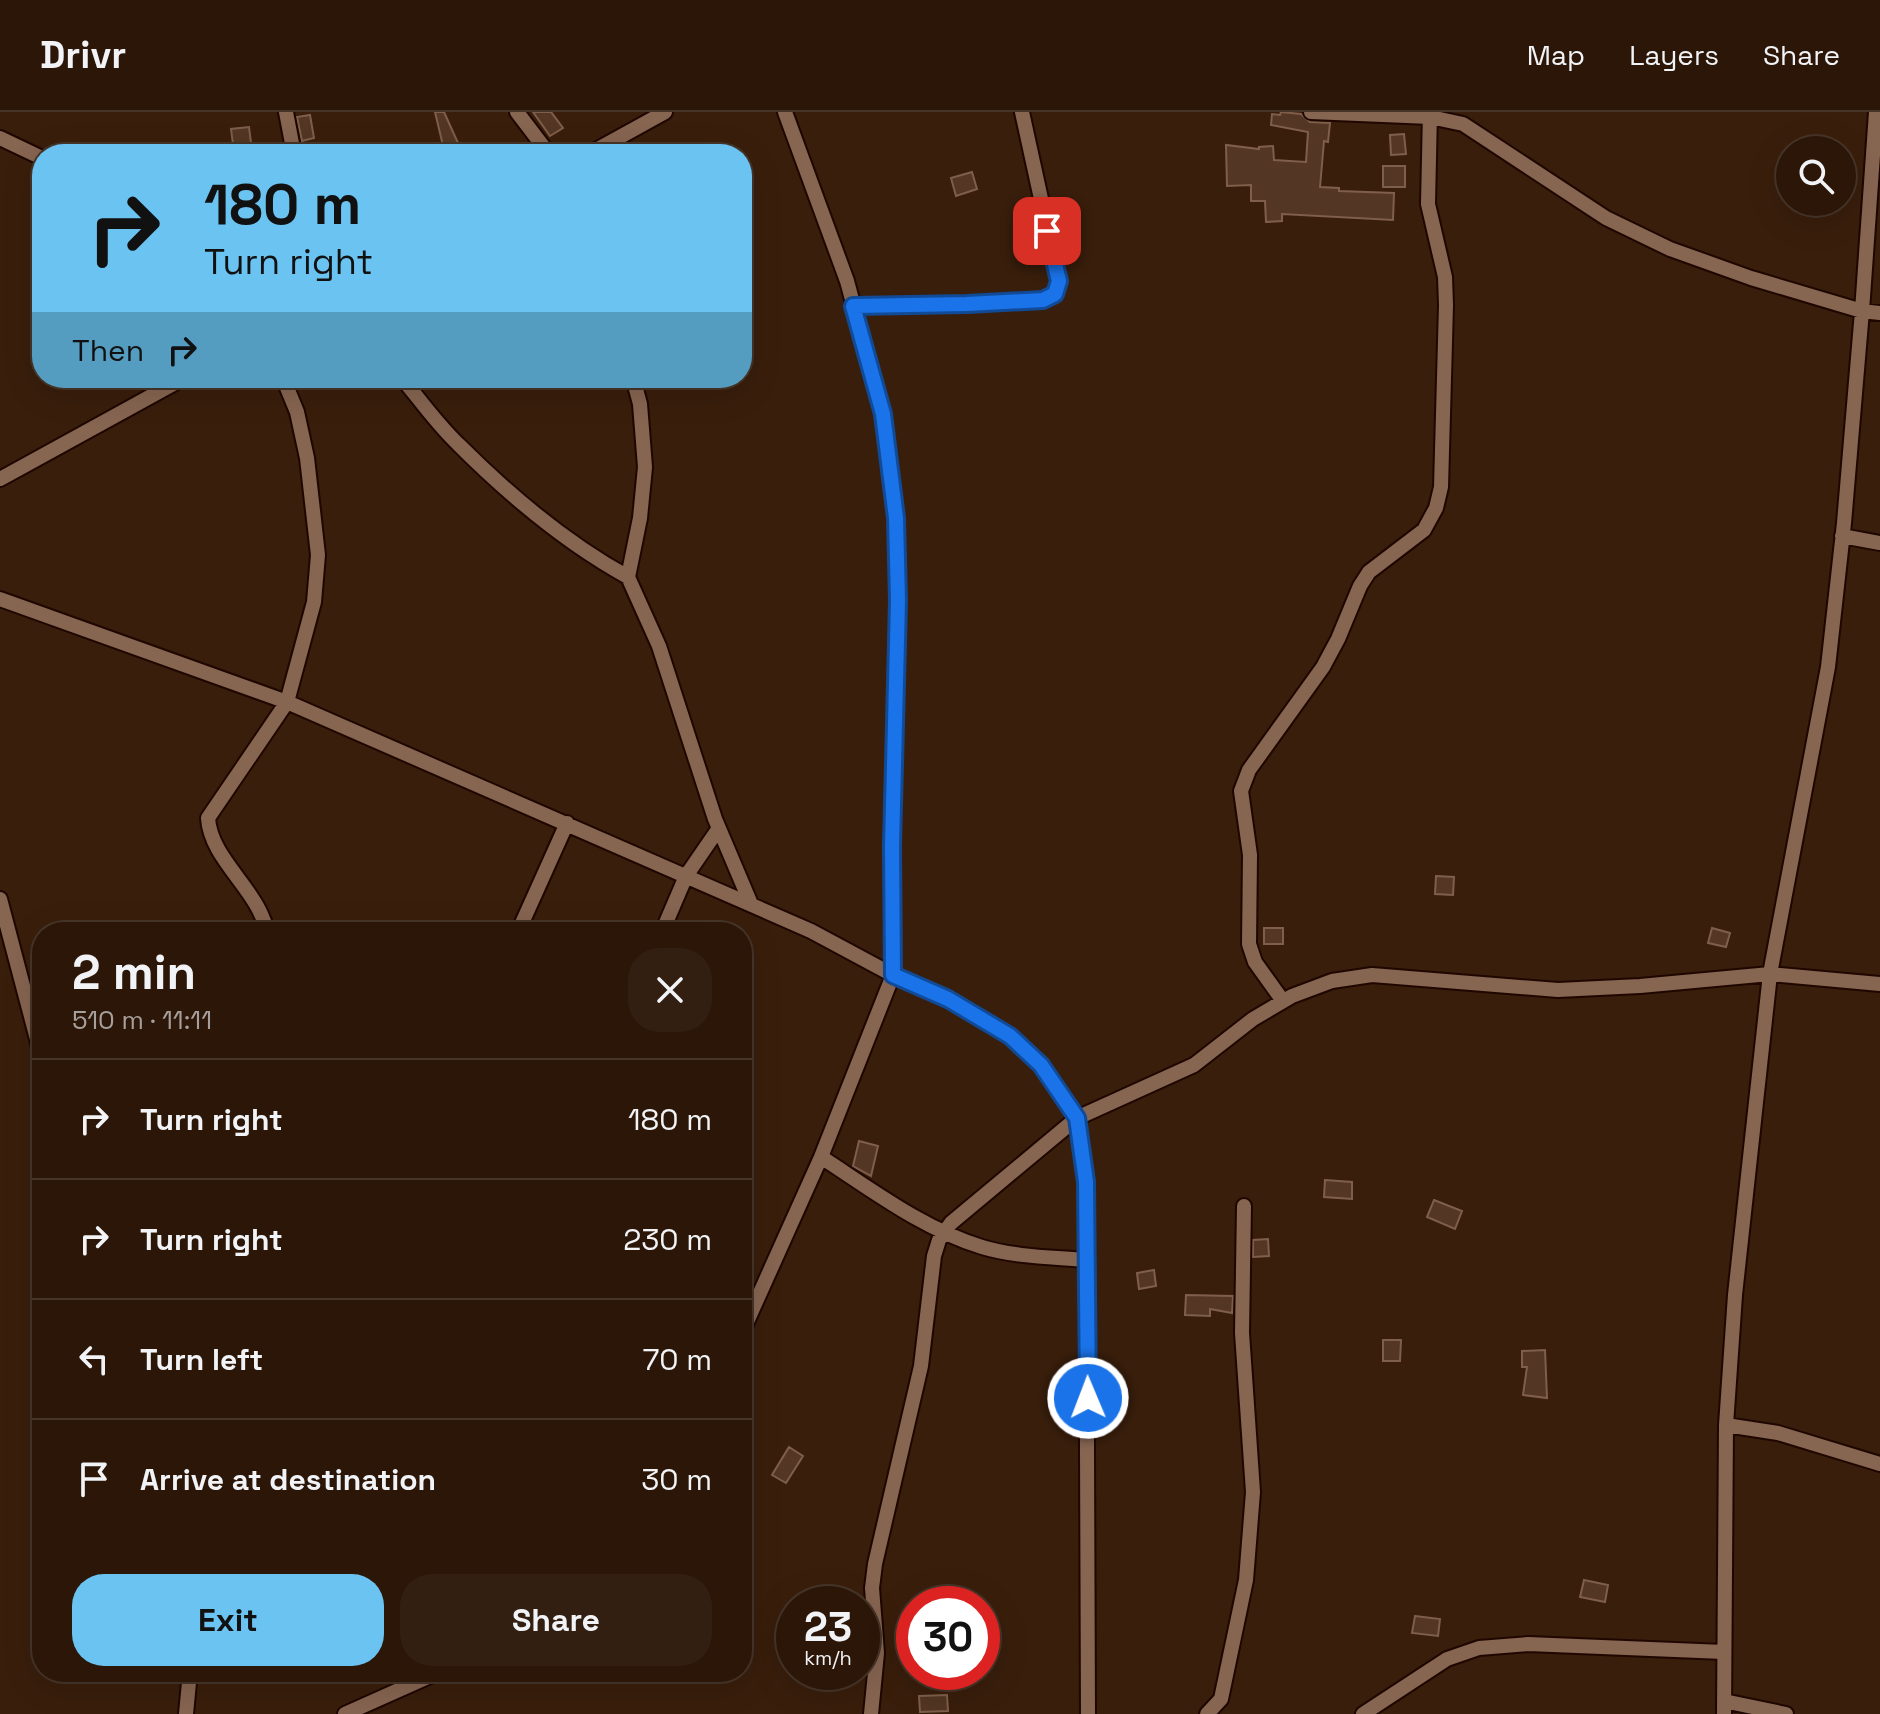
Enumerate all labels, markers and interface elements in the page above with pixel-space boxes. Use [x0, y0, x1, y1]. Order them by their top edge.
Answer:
text: Drivr [40, 31, 126, 79]
text: Map [1527, 37, 1585, 73]
text: Layers [1629, 37, 1719, 73]
text: Share [1763, 37, 1840, 73]
map controls [1776, 136, 1856, 216]
button: search [1776, 136, 1856, 216]
text: 180 m [204, 169, 361, 240]
icon: right [72, 176, 176, 280]
pin [1013, 197, 1081, 265]
icon: arrive [1025, 209, 1069, 253]
text: Turn right [204, 239, 373, 285]
icon: right [160, 328, 204, 372]
text: Then [72, 331, 144, 370]
text: 2 min [72, 942, 196, 1003]
button: close [628, 948, 712, 1032]
text: 510 m · 11:11 [72, 1003, 212, 1037]
icon: right [72, 1097, 116, 1141]
text: Turn right [140, 1100, 283, 1139]
text: 180 m [628, 1100, 712, 1139]
icon: right [72, 1217, 116, 1261]
text: Turn right [140, 1220, 283, 1259]
text: 230 m [623, 1220, 712, 1259]
icon: left [72, 1337, 116, 1381]
text: Turn left [140, 1340, 263, 1379]
text: 70 m [643, 1340, 712, 1379]
position arrow [1046, 1356, 1130, 1440]
icon: arrive [72, 1457, 116, 1501]
text: Arrive at destination [140, 1460, 436, 1499]
text: 30 m [641, 1460, 712, 1499]
button: Exit [72, 1574, 384, 1666]
button: Share [400, 1574, 712, 1666]
speed limit sign: 30 [896, 1586, 1000, 1690]
text: 23 [804, 1602, 852, 1653]
text: km/h [804, 1645, 852, 1671]

